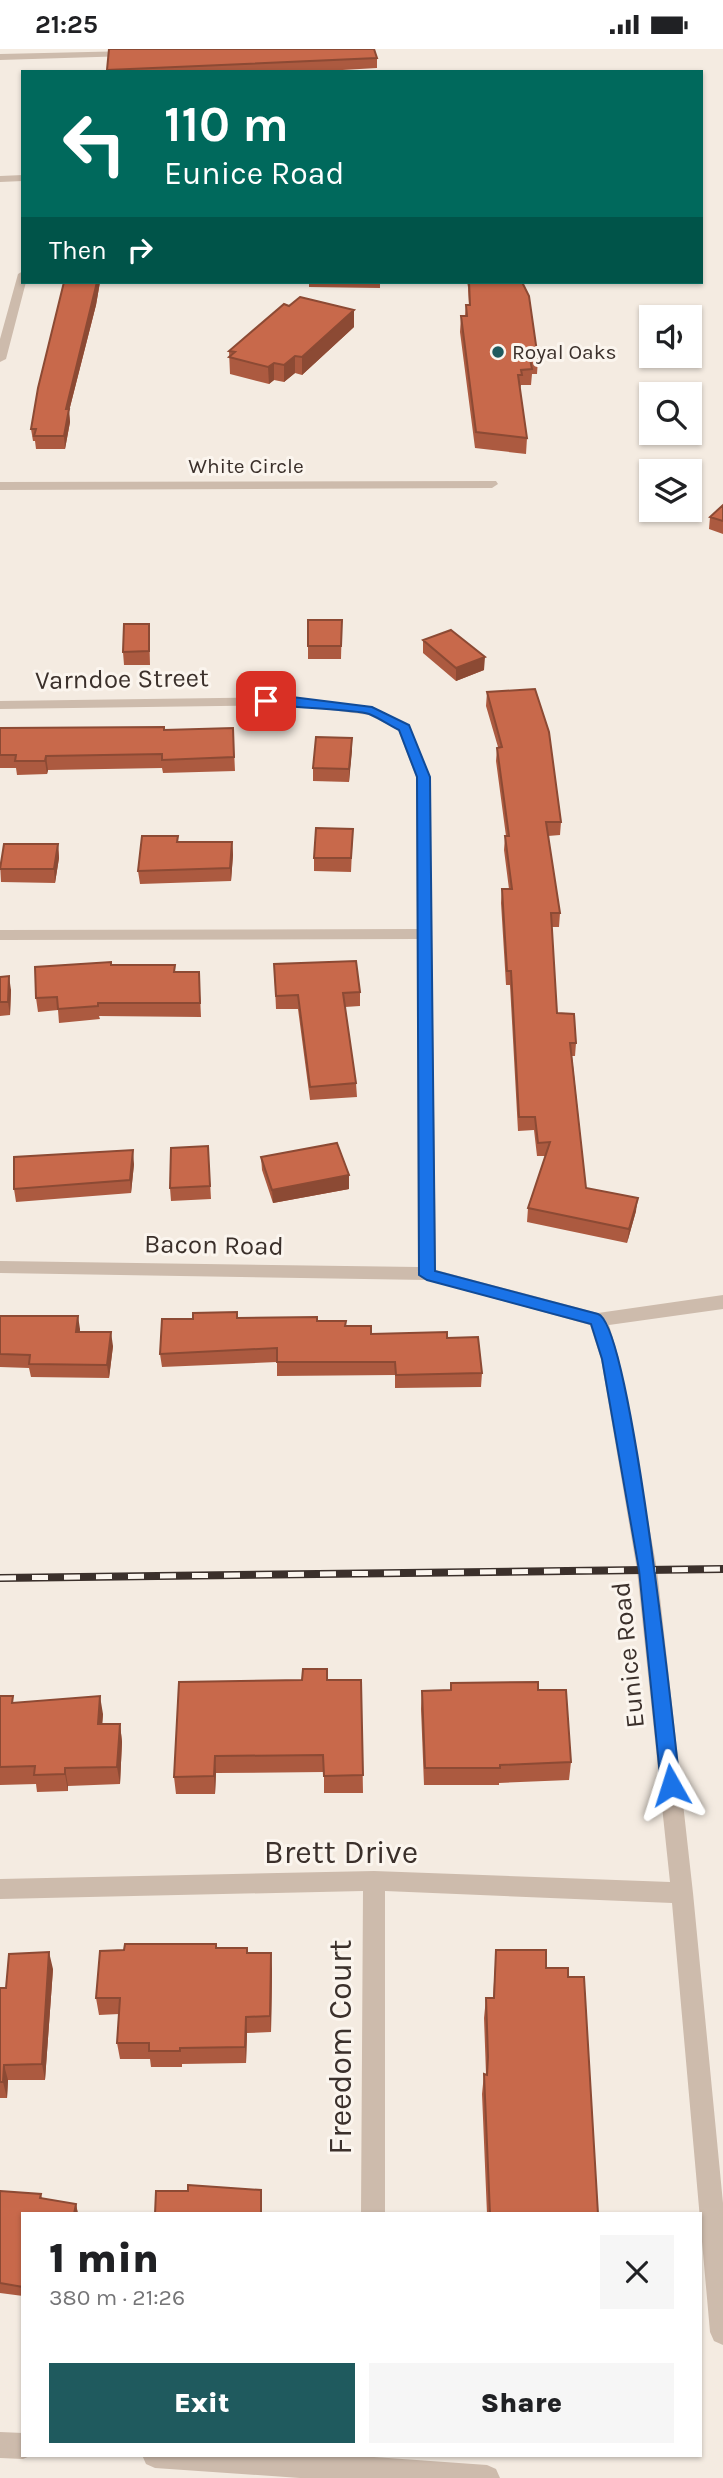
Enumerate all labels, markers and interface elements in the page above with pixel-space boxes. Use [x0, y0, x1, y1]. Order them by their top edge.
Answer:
text: 21:25 [35, 9, 98, 40]
text: 110 m [164, 96, 289, 153]
icon: left [49, 98, 140, 189]
text: Eunice Road [164, 155, 344, 192]
icon: right [121, 231, 159, 269]
text: Then [49, 235, 107, 266]
map controls [639, 305, 702, 522]
button: sound [639, 305, 702, 368]
place label: Royal Oaks [512, 340, 617, 364]
marker: Royal Oaks [490, 344, 506, 360]
button: search [639, 382, 702, 445]
street label: White Circle [188, 454, 304, 478]
button: layers [639, 459, 702, 522]
street label: Varndoe Street [35, 662, 209, 696]
pin [236, 671, 296, 731]
icon: arrive [247, 682, 285, 720]
street label: Bacon Road [144, 1228, 284, 1262]
street label: Eunice Road [605, 1580, 651, 1730]
position arrow [634, 1748, 708, 1822]
street label: Brett Drive [264, 1834, 418, 1871]
street label: Freedom Court [322, 1939, 359, 2155]
text: 1 min [49, 2233, 159, 2283]
button: close [600, 2235, 674, 2309]
text: 380 m · 21:26 [49, 2284, 185, 2311]
button: Exit [49, 2363, 355, 2443]
button: Share [369, 2363, 674, 2443]

